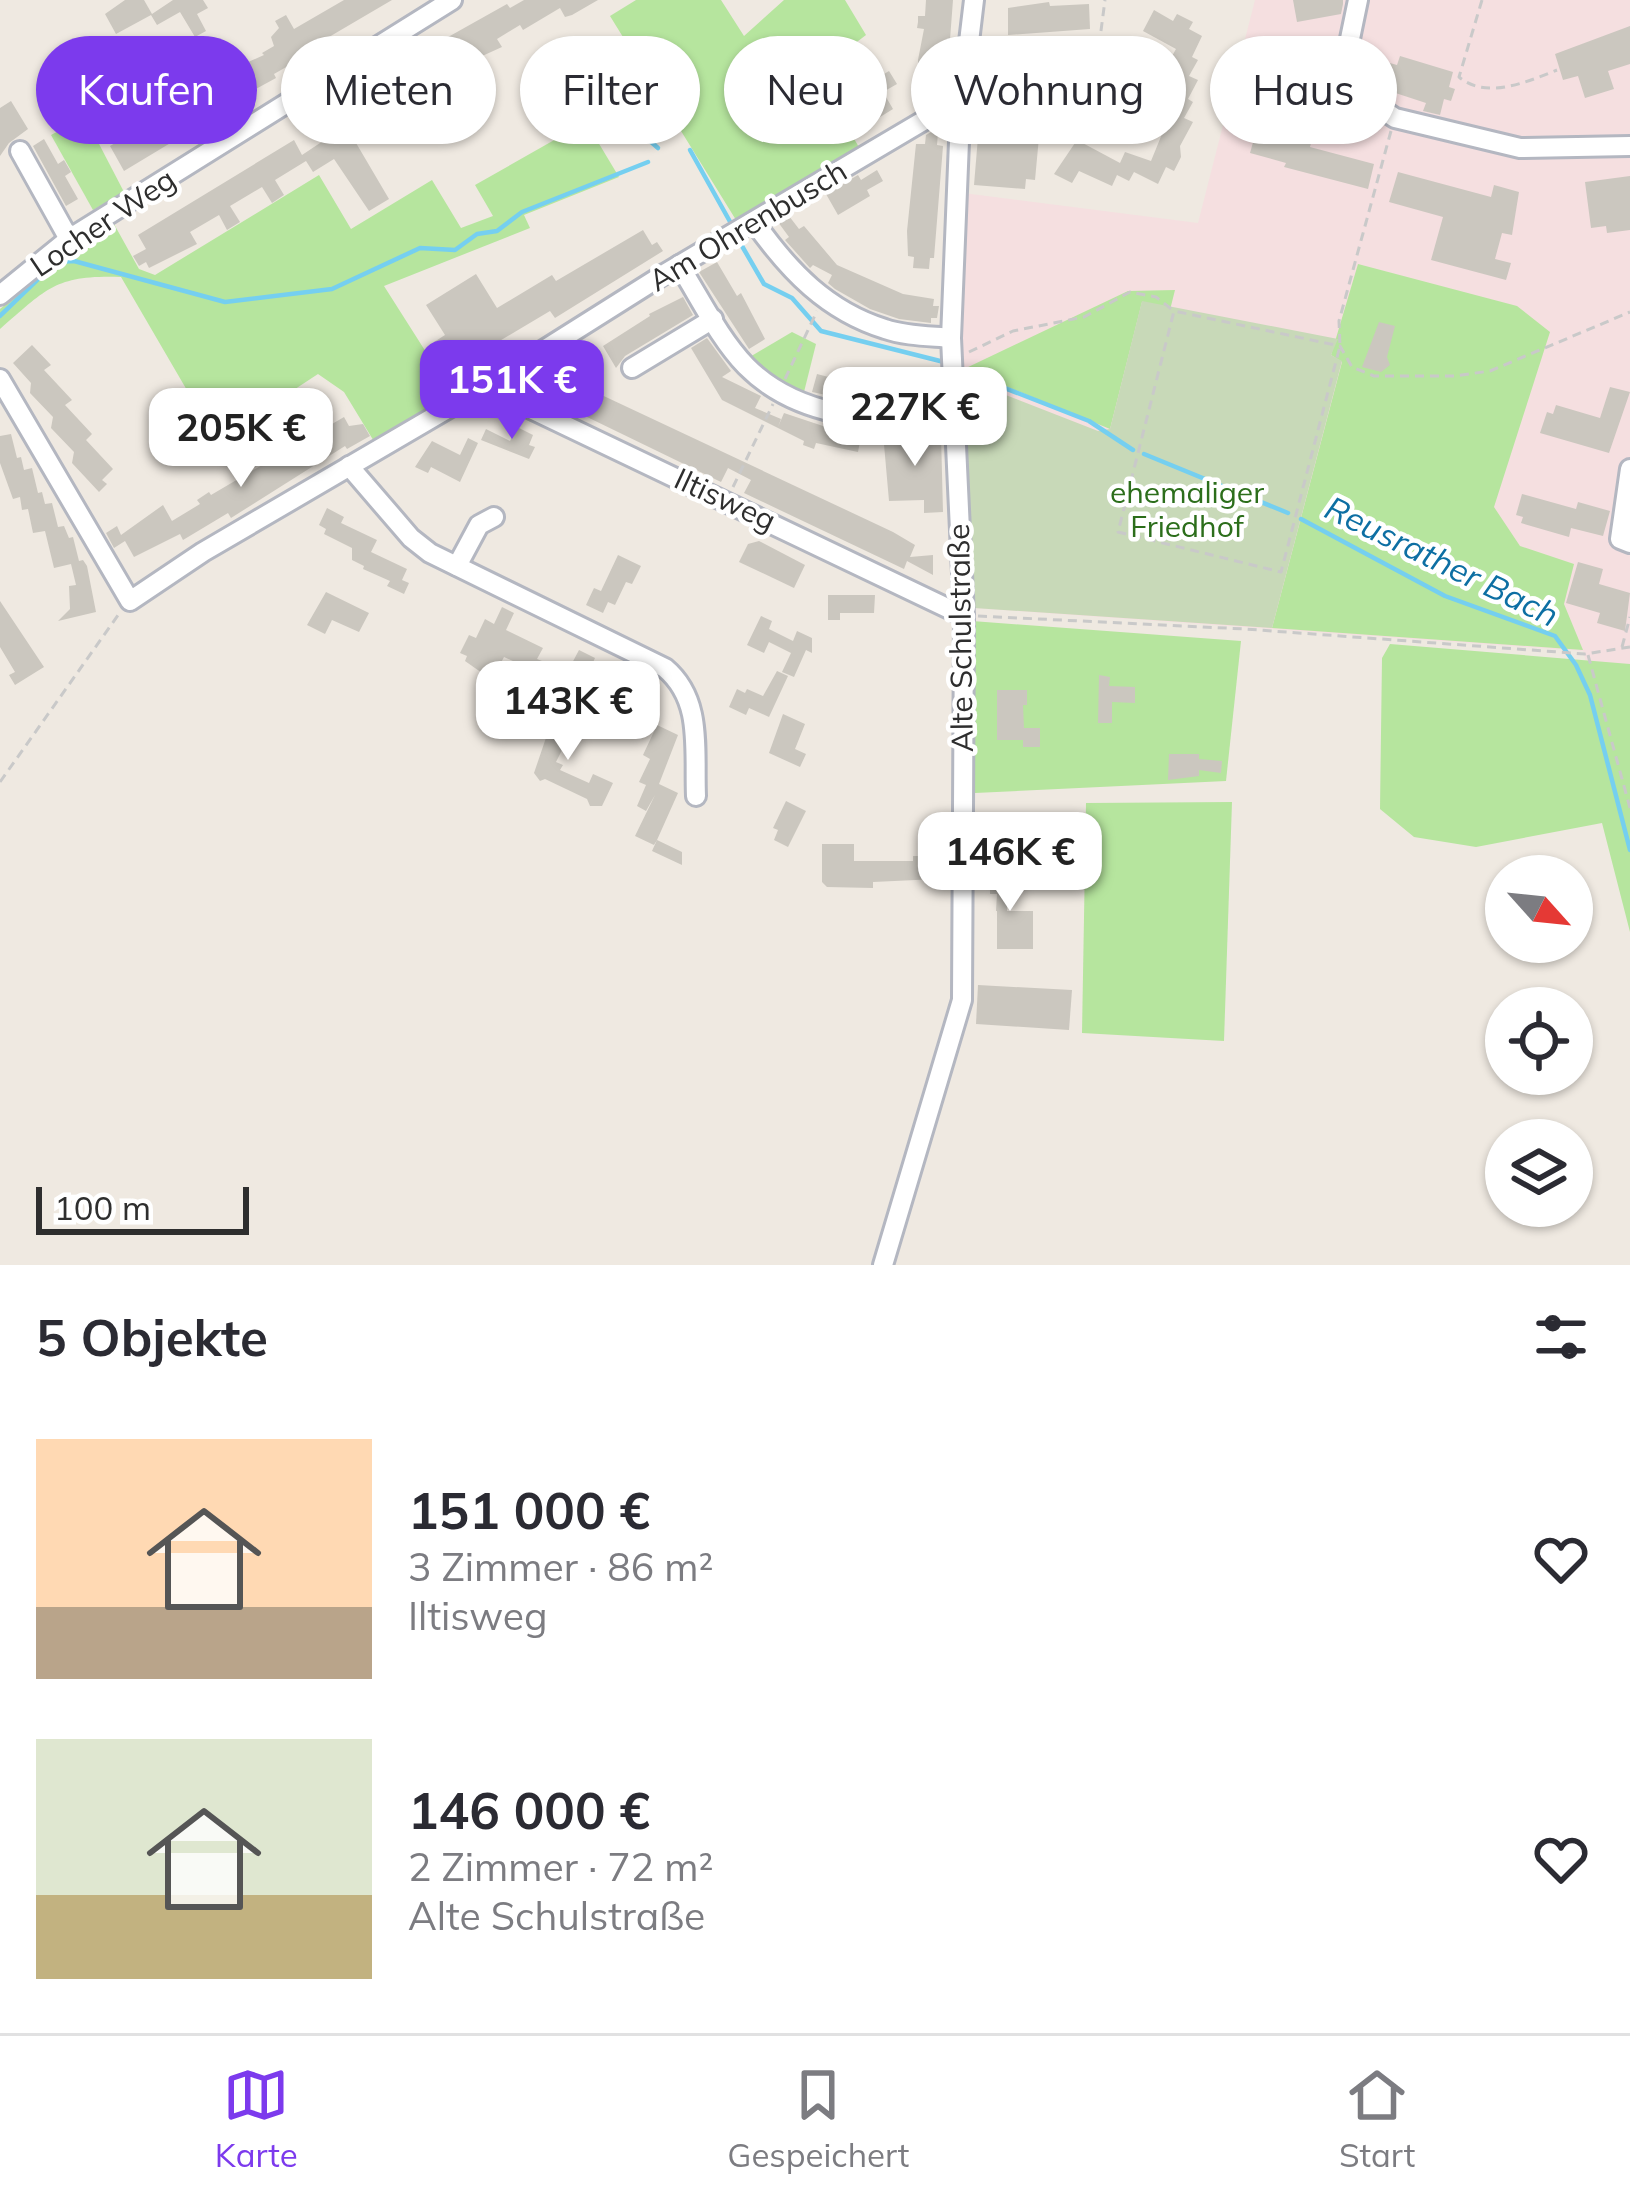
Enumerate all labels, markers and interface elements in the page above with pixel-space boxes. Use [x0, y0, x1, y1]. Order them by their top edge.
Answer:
chip: Kaufen [36, 36, 257, 144]
chip: Mieten [281, 36, 496, 144]
chip: Filter [520, 36, 700, 144]
chip: Neu [724, 36, 887, 144]
chip: Wohnung [911, 36, 1186, 144]
chip: Haus [1210, 36, 1397, 144]
street label: Am Ohrenbusch [642, 151, 853, 299]
street label: Locher Weg [23, 160, 182, 285]
pin: 151K € [414, 340, 610, 442]
text: 151K € [447, 354, 577, 403]
pin: 227K € [817, 367, 1013, 469]
text: 227K € [850, 381, 980, 430]
pin: 205K € [143, 388, 339, 490]
text: 205K € [176, 402, 306, 451]
street label: Iltisweg [669, 459, 782, 539]
park label: ehemaliger Friedhof [1110, 473, 1264, 545]
water label: Reusrather Bach [1319, 486, 1566, 635]
street label: Alte Schulstraße [939, 523, 981, 753]
pin: 143K € [470, 661, 666, 763]
text: 143K € [503, 675, 633, 724]
pin: 146K € [912, 812, 1108, 914]
text: 146K € [945, 826, 1075, 875]
north arrow [1485, 855, 1593, 963]
map controls [1485, 855, 1593, 1227]
button: locate [1485, 987, 1593, 1095]
button: layers [1485, 1119, 1593, 1227]
scale bar [36, 1181, 249, 1234]
text: 100 m [54, 1187, 151, 1228]
icon: filters [1528, 1304, 1594, 1370]
text: 5 Objekte [36, 1305, 268, 1369]
text: 151 000 € [408, 1478, 650, 1542]
icon: home [132, 1487, 276, 1631]
icon: heart [1528, 1526, 1594, 1592]
text: 3 Zimmer · 86 m² [408, 1542, 713, 1591]
text: Iltisweg [408, 1591, 548, 1640]
text: 146 000 € [408, 1778, 650, 1842]
icon: home [132, 1787, 276, 1931]
icon: heart [1528, 1826, 1594, 1892]
text: 2 Zimmer · 72 m² [408, 1842, 713, 1891]
text: Alte Schulstraße [408, 1891, 705, 1940]
tab: Karte [215, 2062, 298, 2175]
tab: Gespeichert [727, 2062, 909, 2175]
tab: Start [1339, 2062, 1415, 2175]

